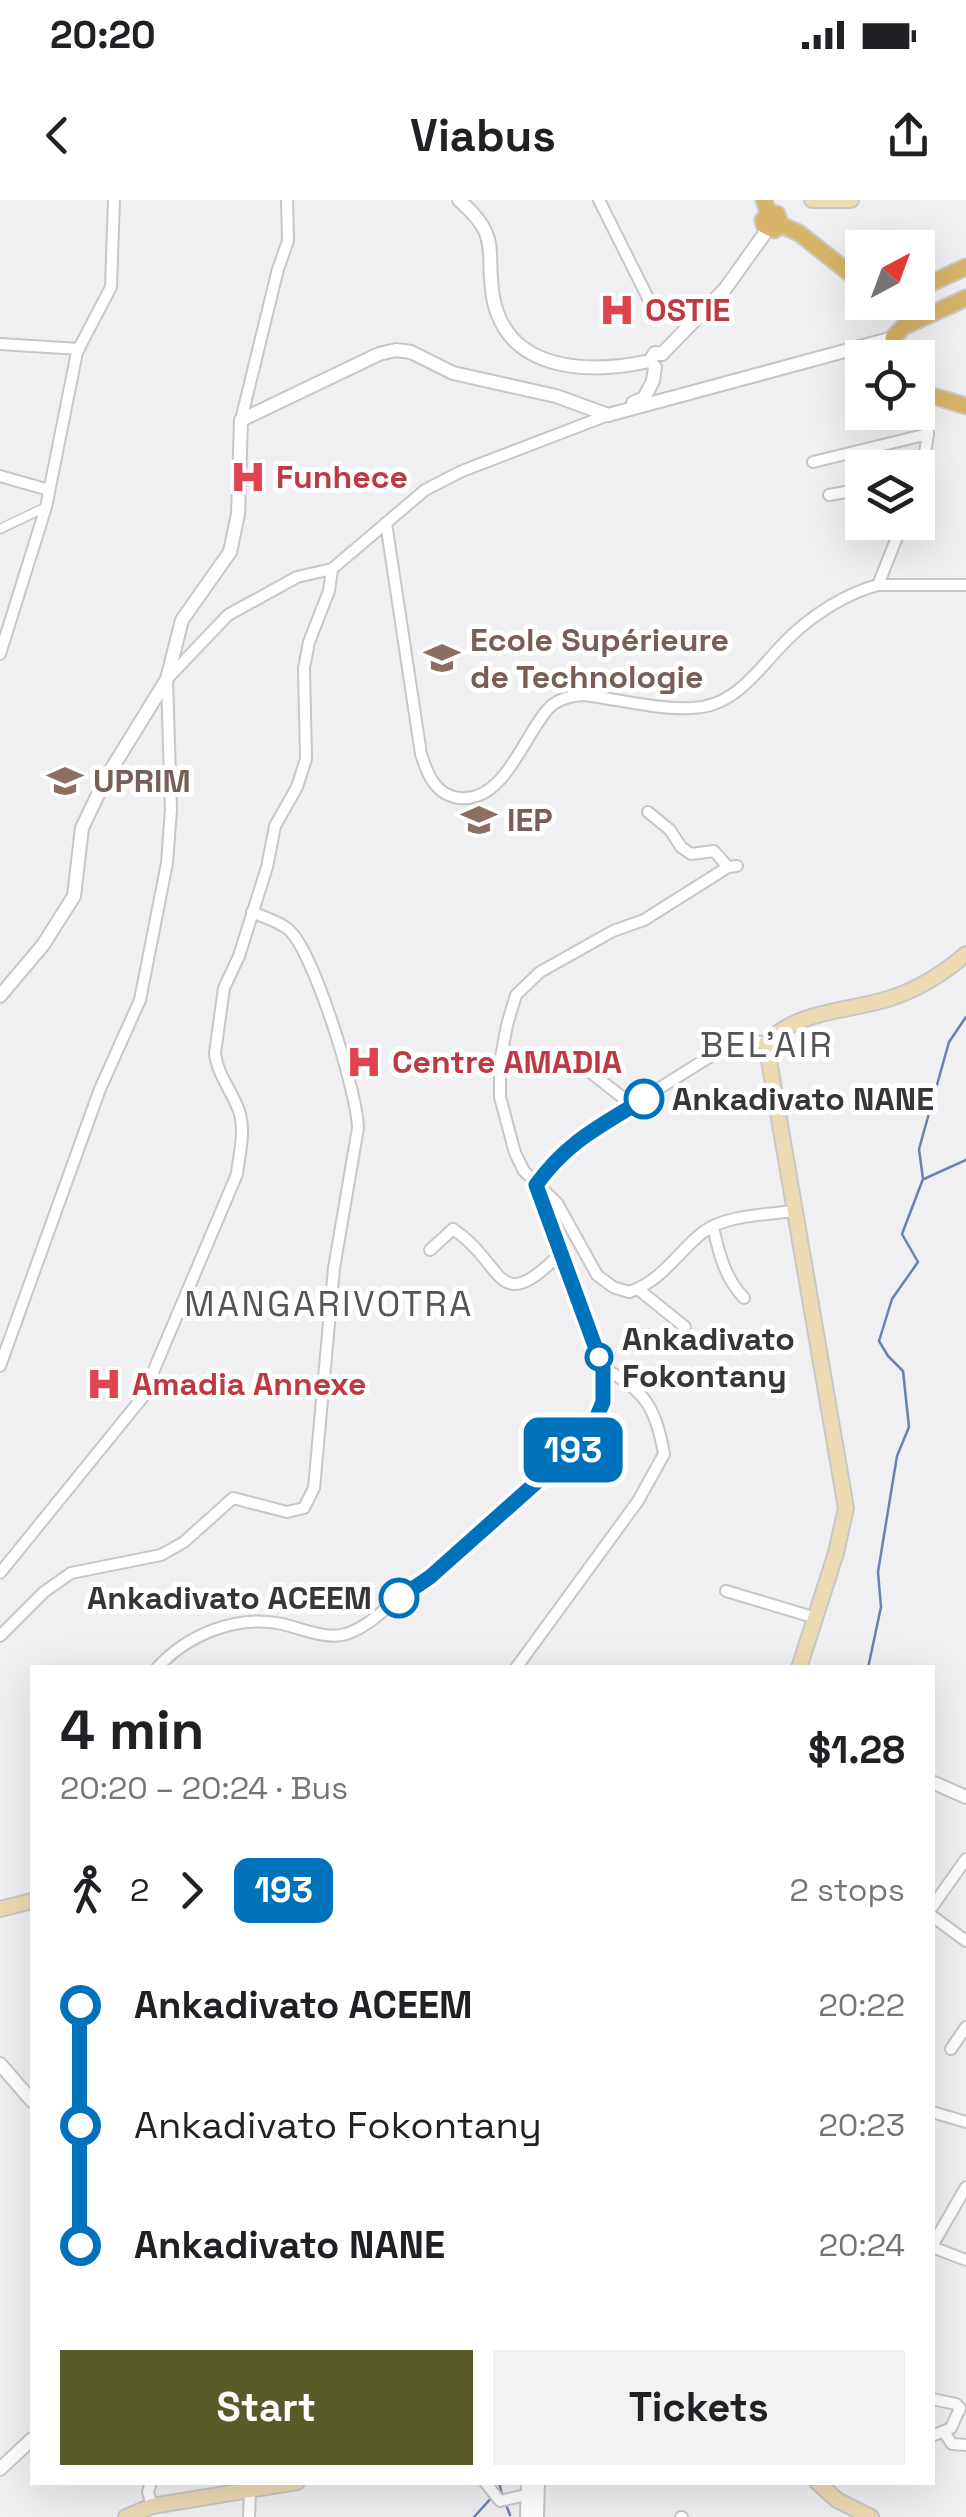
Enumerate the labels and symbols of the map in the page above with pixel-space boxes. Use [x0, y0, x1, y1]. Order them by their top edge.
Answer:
north arrow [845, 230, 935, 320]
place label: OSTIE [645, 290, 730, 330]
hospital icon: OSTIE [598, 291, 636, 329]
place label: Funhece [276, 457, 408, 497]
hospital icon: Funhece [229, 458, 267, 496]
place label: Ecole Supérieure de Technologie [470, 620, 729, 697]
school or university icon: Ecole Supérieure de Technologie [423, 639, 461, 677]
place label: UPRIM [93, 761, 191, 801]
school or university icon: UPRIM [46, 762, 84, 800]
place label: IEP [507, 800, 553, 840]
school or university icon: IEP [460, 801, 498, 839]
district label: BEL'AIR [700, 1023, 834, 1067]
place label: Centre AMADIA [392, 1042, 622, 1082]
hospital icon: Centre AMADIA [345, 1043, 383, 1081]
place label: Ankadivato NANE [672, 1079, 934, 1119]
marker: Ankadivato NANE [625, 1080, 663, 1118]
district label: MANGARIVOTRA [184, 1282, 474, 1326]
place label: Ankadivato Fokontany [622, 1319, 795, 1396]
marker: Ankadivato Fokontany [586, 1344, 612, 1370]
place label: Amadia Annexe [132, 1364, 367, 1404]
hospital icon: Amadia Annexe [85, 1365, 123, 1403]
line badge: 193 [516, 1418, 630, 1482]
place label: Ankadivato ACEEM [87, 1578, 372, 1618]
marker: Ankadivato ACEEM [380, 1579, 418, 1617]

